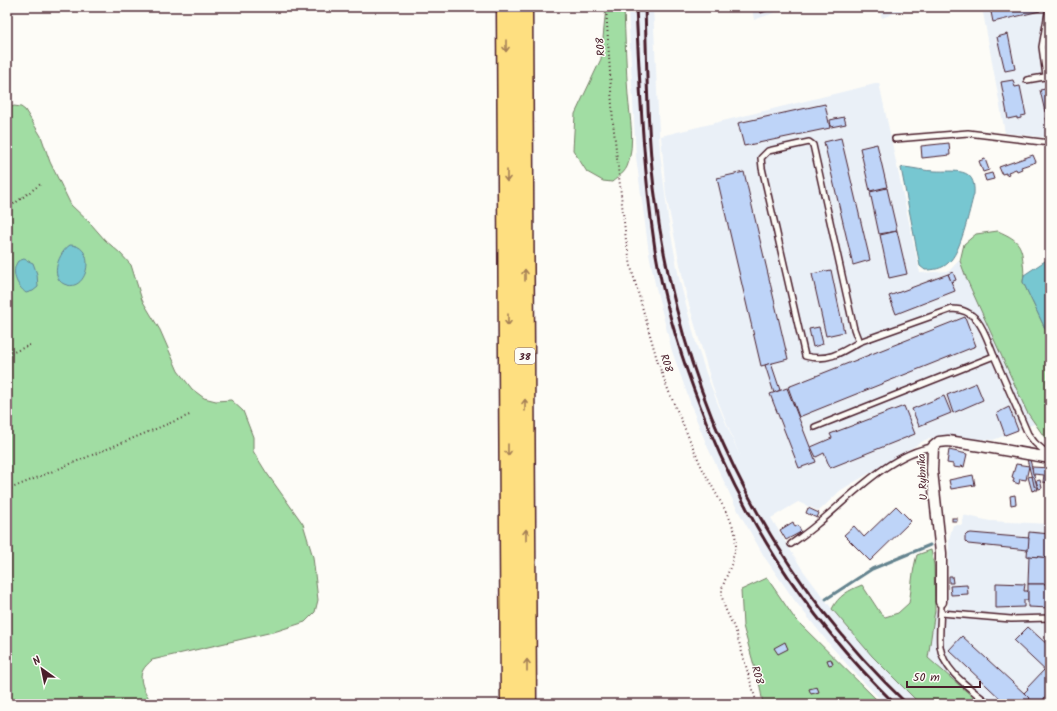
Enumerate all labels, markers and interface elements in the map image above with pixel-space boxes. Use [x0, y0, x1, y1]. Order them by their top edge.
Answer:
street label: R08 [591, 37, 611, 57]
one-way arrow [502, 39, 510, 52]
one-way arrow [503, 169, 511, 182]
one-way arrow [521, 269, 529, 282]
one-way arrow [504, 313, 512, 326]
road number: 38 [515, 348, 535, 364]
street label: R08 [655, 352, 678, 375]
one-way arrow [521, 399, 529, 412]
one-way arrow [504, 443, 512, 456]
street label: U Rybníka [913, 453, 933, 501]
one-way arrow [522, 529, 530, 542]
north arrow [22, 649, 62, 689]
text: N [29, 652, 45, 671]
one-way arrow [523, 659, 531, 672]
scale bar [907, 663, 980, 689]
street label: R08 [746, 664, 768, 687]
text: 50 m [913, 668, 940, 687]

